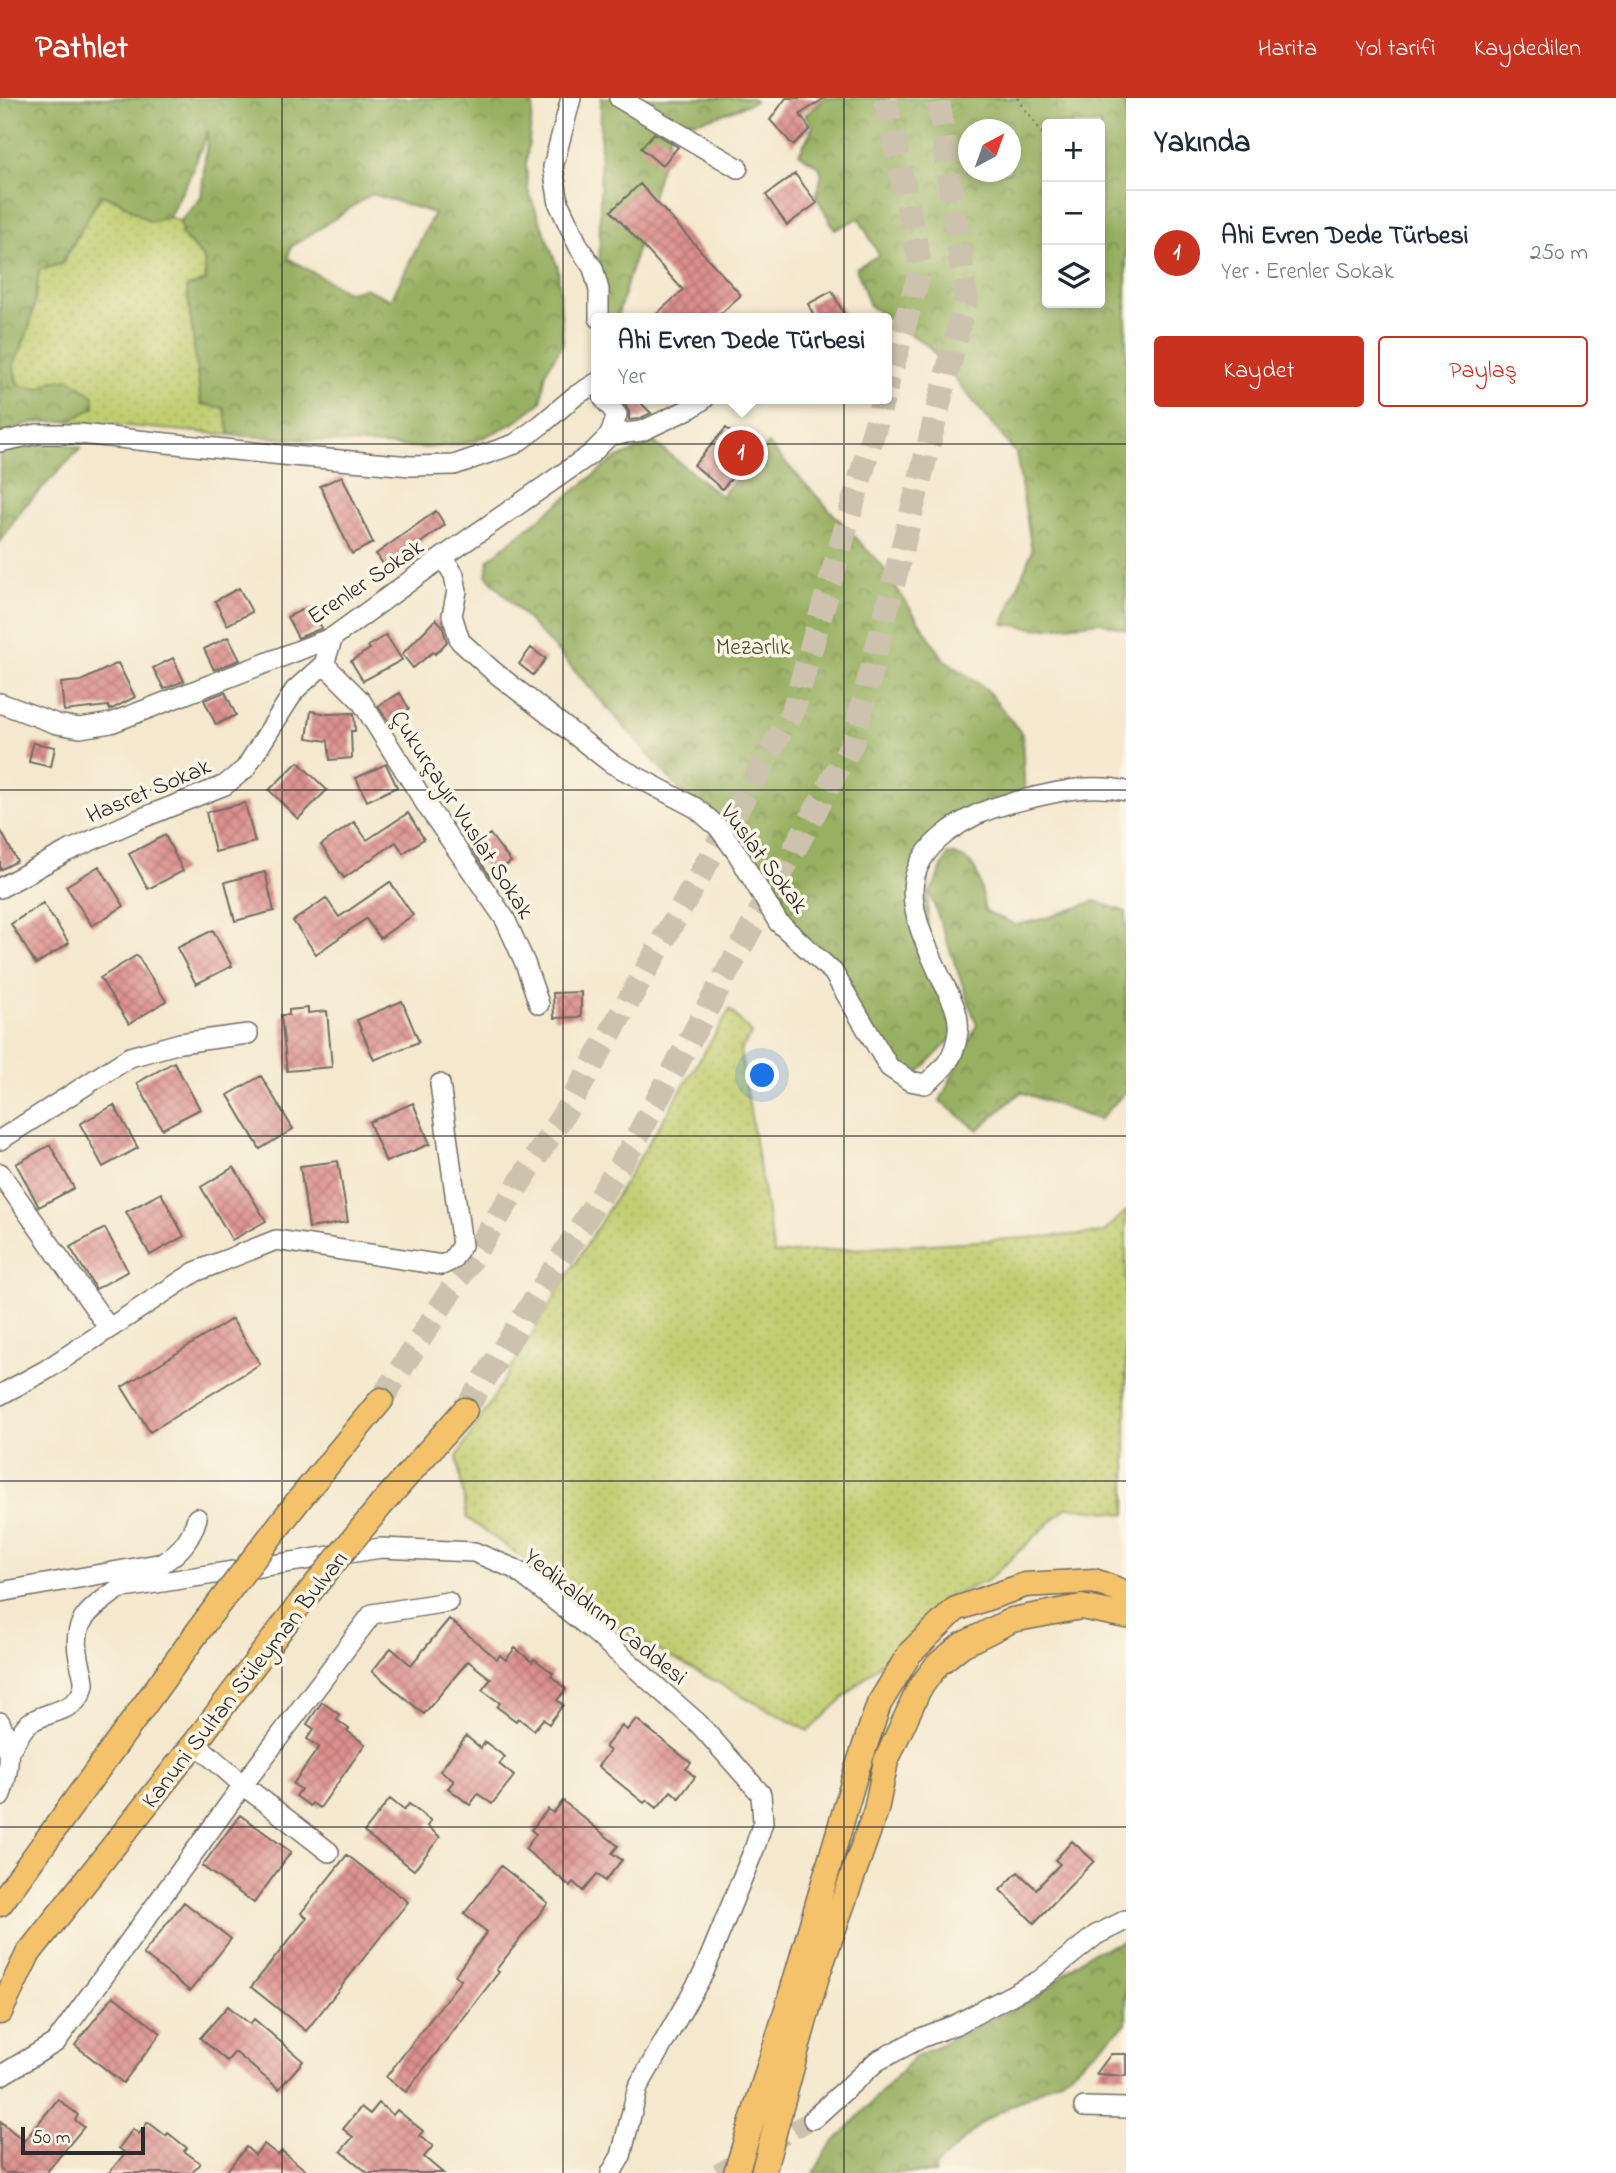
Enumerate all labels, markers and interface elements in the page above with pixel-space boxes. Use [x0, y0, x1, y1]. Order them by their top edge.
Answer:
text: Pathlet [35, 25, 128, 73]
text: Harita [1258, 32, 1317, 67]
text: Yol tarifi [1355, 32, 1436, 67]
text: Kaydedilen [1474, 32, 1581, 67]
north arrow [958, 119, 1021, 182]
map controls [1042, 119, 1105, 308]
button: + [1042, 119, 1105, 182]
text: Yakında [1154, 122, 1250, 166]
button: − [1042, 182, 1105, 245]
text: Ahi Evren Dede Türbesi [1221, 218, 1468, 256]
text: 1 [1173, 237, 1181, 270]
text: 250 m [1530, 237, 1588, 270]
button: layers [1042, 245, 1105, 308]
text: Yer · Erenler Sokak [1221, 256, 1394, 289]
popup [591, 313, 892, 404]
text: Ahi Evren Dede Türbesi [618, 323, 865, 361]
button: Kaydet [1154, 336, 1364, 407]
button: Paylaş [1378, 336, 1588, 407]
text: Yer [618, 361, 646, 394]
pin: 1 [718, 427, 764, 479]
street label: Erenler Sokak [301, 531, 432, 635]
park label: Mezarlık [716, 631, 791, 666]
street label: Çukurçayır Vuslat Sokak [379, 704, 542, 928]
street label: Hasret Sokak [81, 750, 217, 834]
street label: Vuslat Sokak [709, 797, 816, 922]
your location [745, 1058, 779, 1092]
street label: Yedikaldırım Caddesi [515, 1541, 694, 1695]
street label: Kanuni Sultan Süleyman Bulvarı [134, 1544, 359, 1817]
scale bar [21, 2124, 145, 2156]
text: 50 m [32, 2125, 71, 2152]

